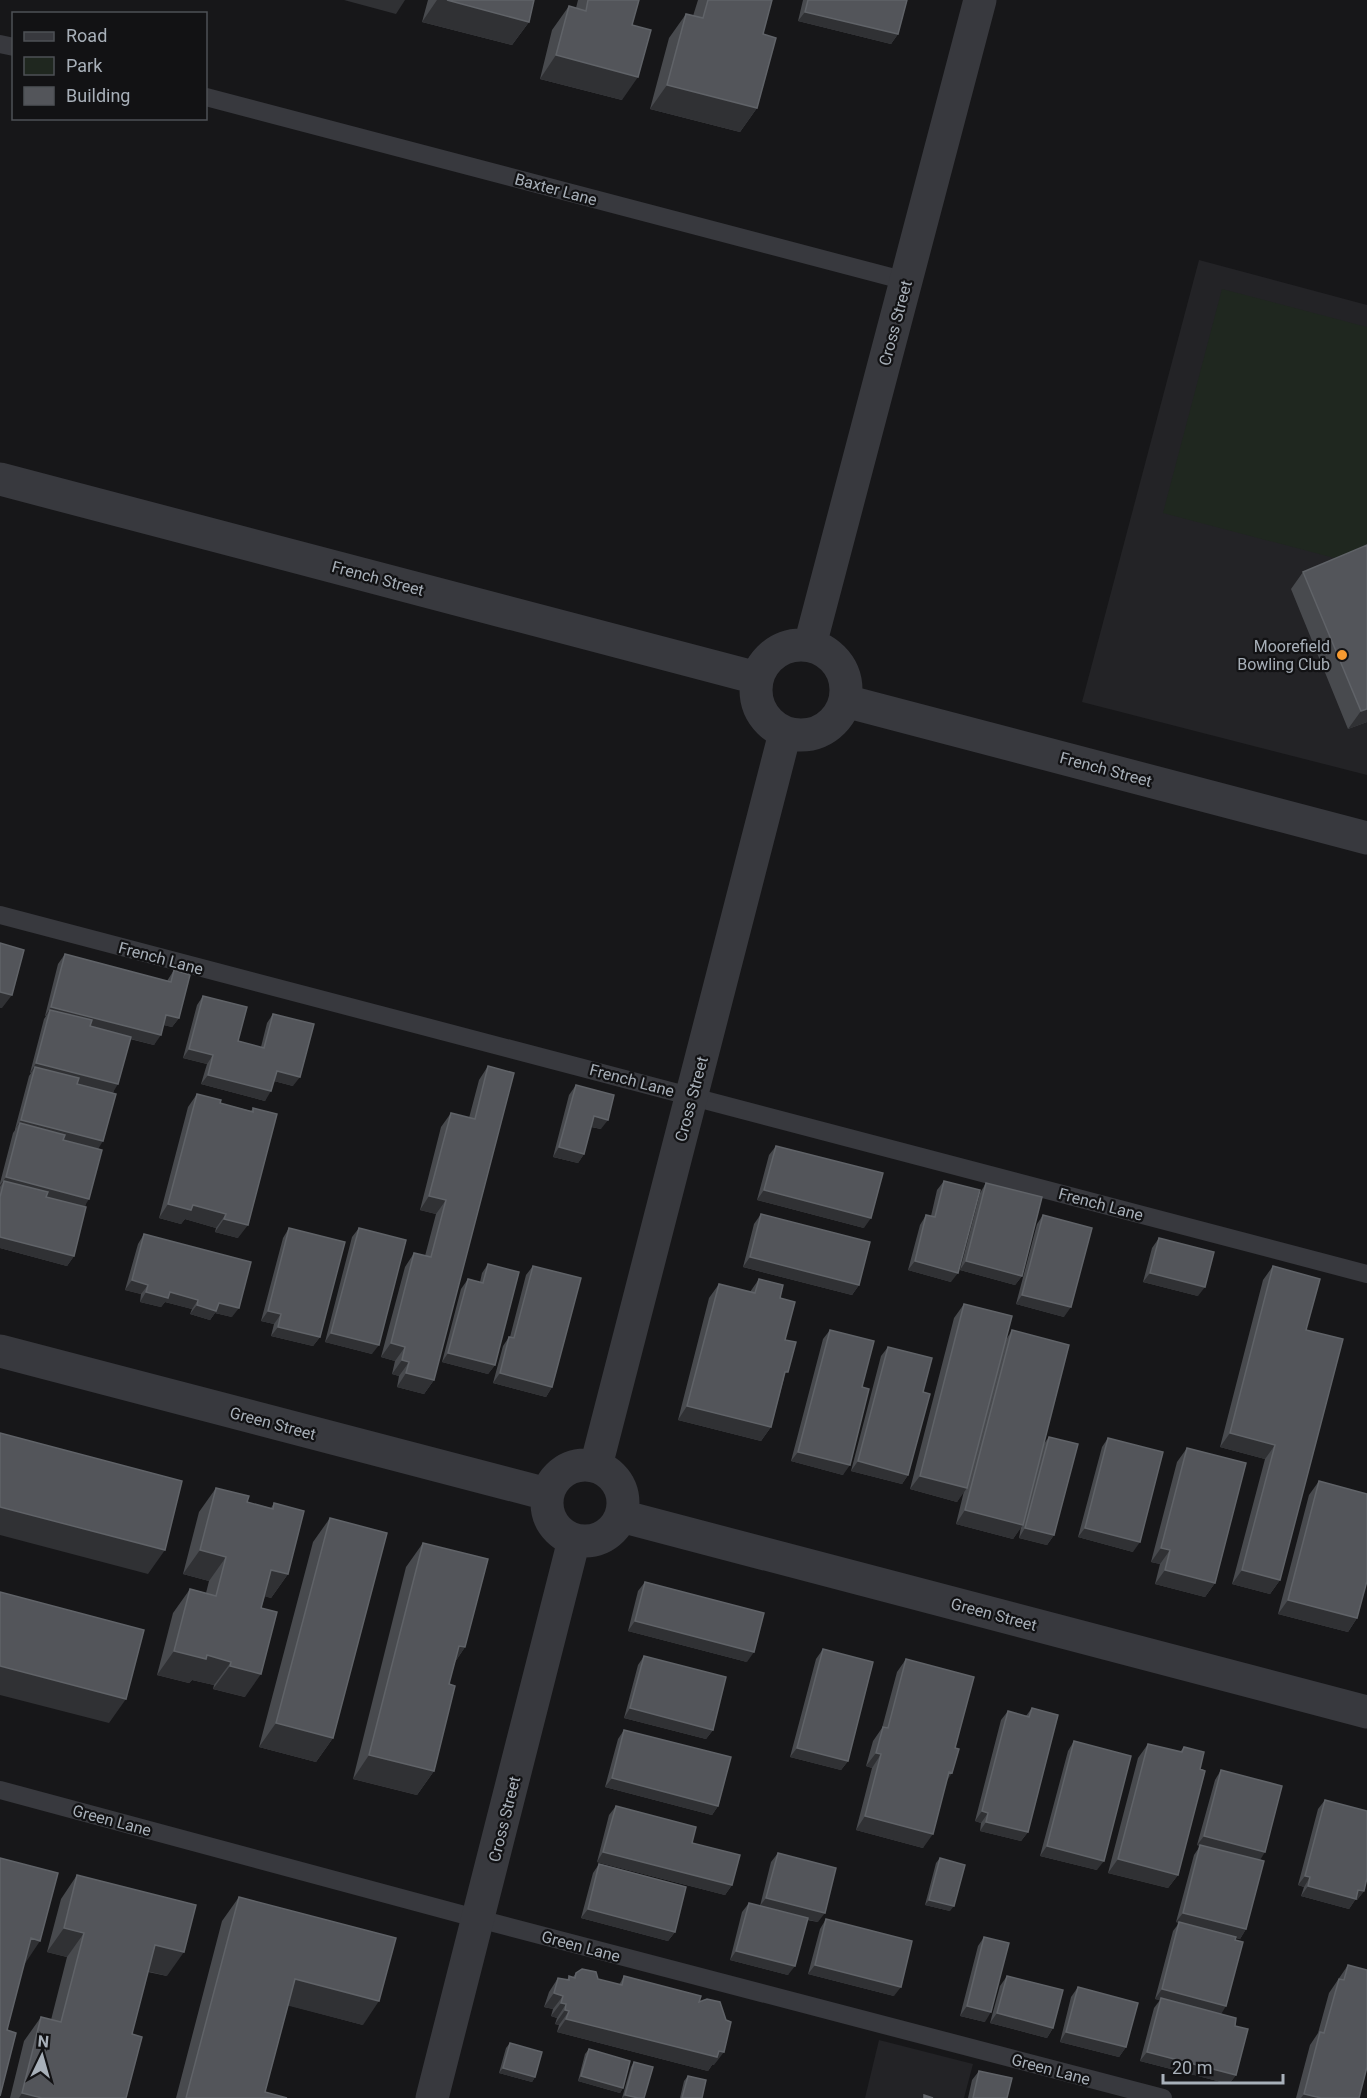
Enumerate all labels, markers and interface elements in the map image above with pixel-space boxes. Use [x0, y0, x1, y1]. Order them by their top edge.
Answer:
legend [12, 12, 207, 120]
text: Road [66, 25, 107, 46]
text: Park [66, 55, 103, 76]
text: Building [66, 85, 130, 106]
street label: Baxter Lane [513, 169, 599, 210]
street label: Cross Street [875, 278, 916, 368]
street label: French Street [330, 557, 426, 600]
place label: Moorefield Bowling Club [1237, 637, 1330, 674]
marker: Moorefield Bowling Club [1335, 648, 1349, 662]
street label: French Street [1058, 748, 1154, 791]
street label: French Lane [116, 938, 205, 979]
street label: Cross Street [671, 1054, 712, 1144]
street label: French Lane [587, 1060, 676, 1101]
street label: French Lane [1056, 1184, 1145, 1225]
street label: Green Street [228, 1403, 318, 1444]
street label: Green Street [949, 1594, 1039, 1635]
street label: Cross Street [485, 1774, 524, 1864]
street label: Green Lane [70, 1801, 153, 1840]
street label: Green Lane [539, 1927, 622, 1966]
north arrow [12, 2026, 72, 2086]
text: N [37, 2032, 50, 2052]
scale bar [1163, 2047, 1283, 2085]
street label: Green Lane [1009, 2050, 1092, 2089]
text: 20 m [1172, 2057, 1212, 2078]

